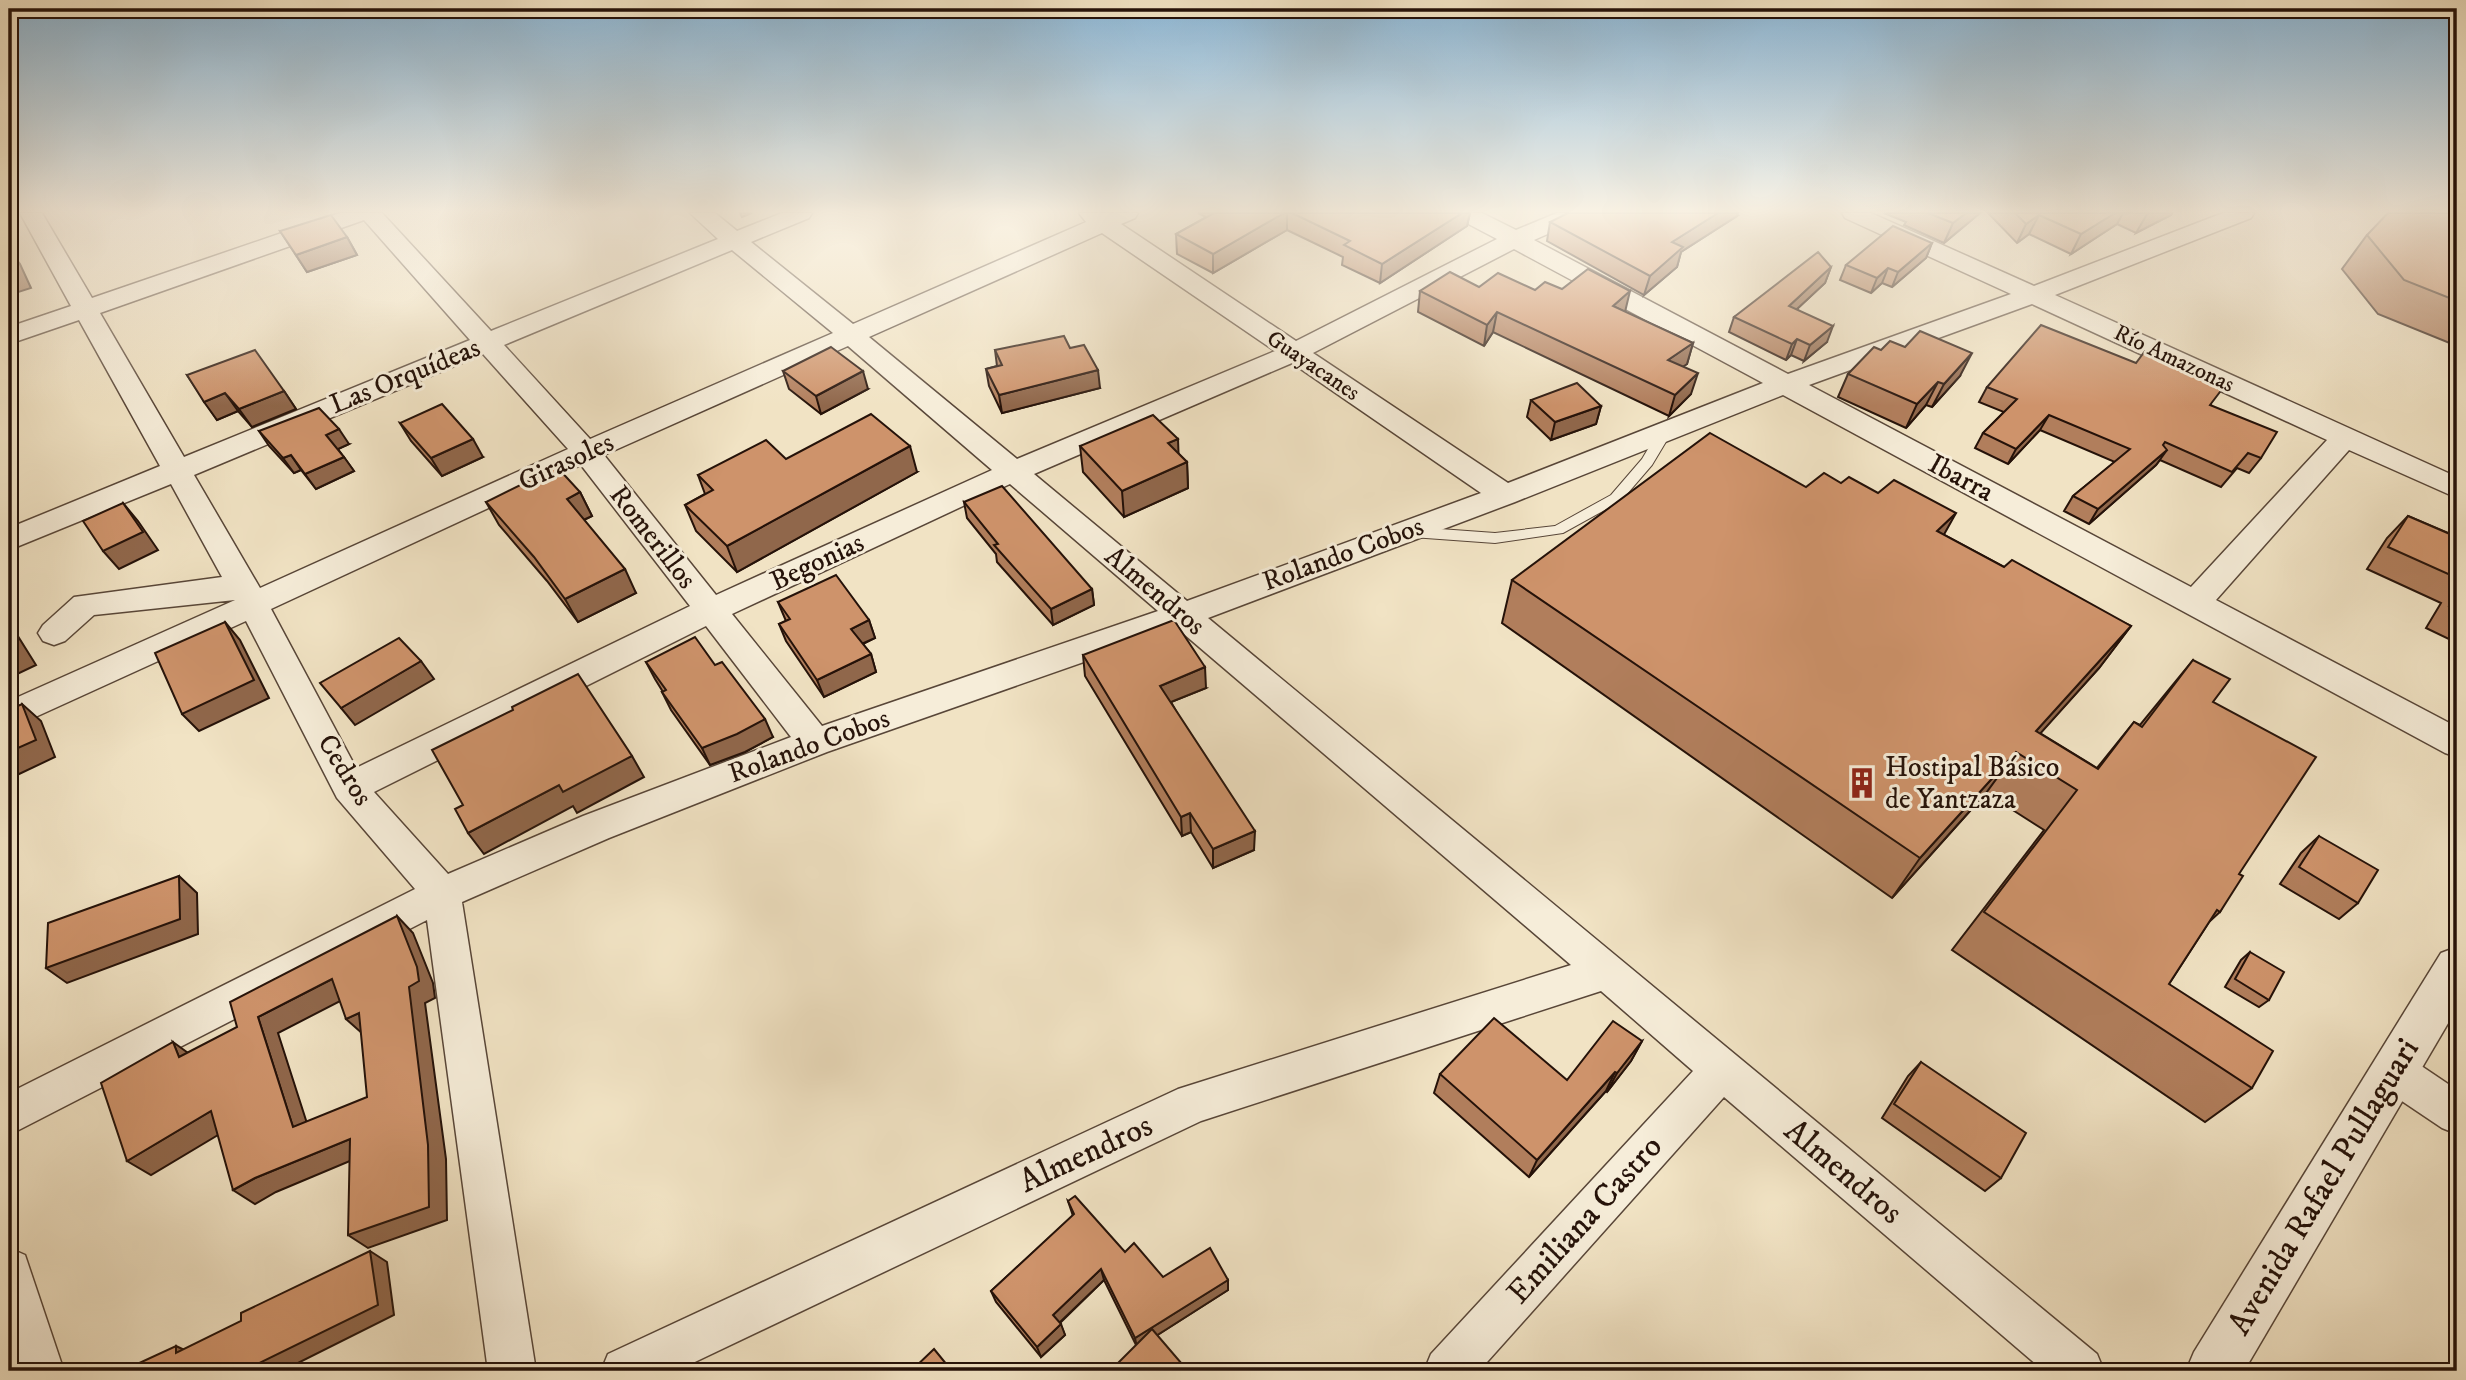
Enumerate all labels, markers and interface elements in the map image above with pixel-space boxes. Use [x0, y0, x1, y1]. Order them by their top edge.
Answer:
street label: Río Amazonas [2109, 318, 2239, 400]
street label: Guayacanes [1261, 324, 1365, 408]
street label: Las Orquídeas [325, 330, 485, 422]
street label: Girasoles [513, 425, 619, 499]
street label: Ibarra [1922, 446, 2000, 510]
street label: Romerillos [602, 478, 704, 596]
street label: Rolando Cobos [1258, 509, 1428, 599]
street label: Begonias [764, 525, 870, 599]
street label: Almendros [1098, 539, 1212, 643]
street label: Rolando Cobos [724, 701, 894, 791]
street label: Cedros [310, 728, 380, 812]
place label: Hostipal Básico de Yantzaza [1885, 750, 2059, 817]
building icon: Hostipal Básico de Yantzaza [1845, 766, 1879, 800]
street label: Avenida Rafael Pullaguari [2219, 1031, 2429, 1343]
street label: Almendros [1013, 1105, 1159, 1203]
street label: Almendros [1775, 1111, 1911, 1233]
street label: Emiliana Castro [1498, 1127, 1672, 1313]

